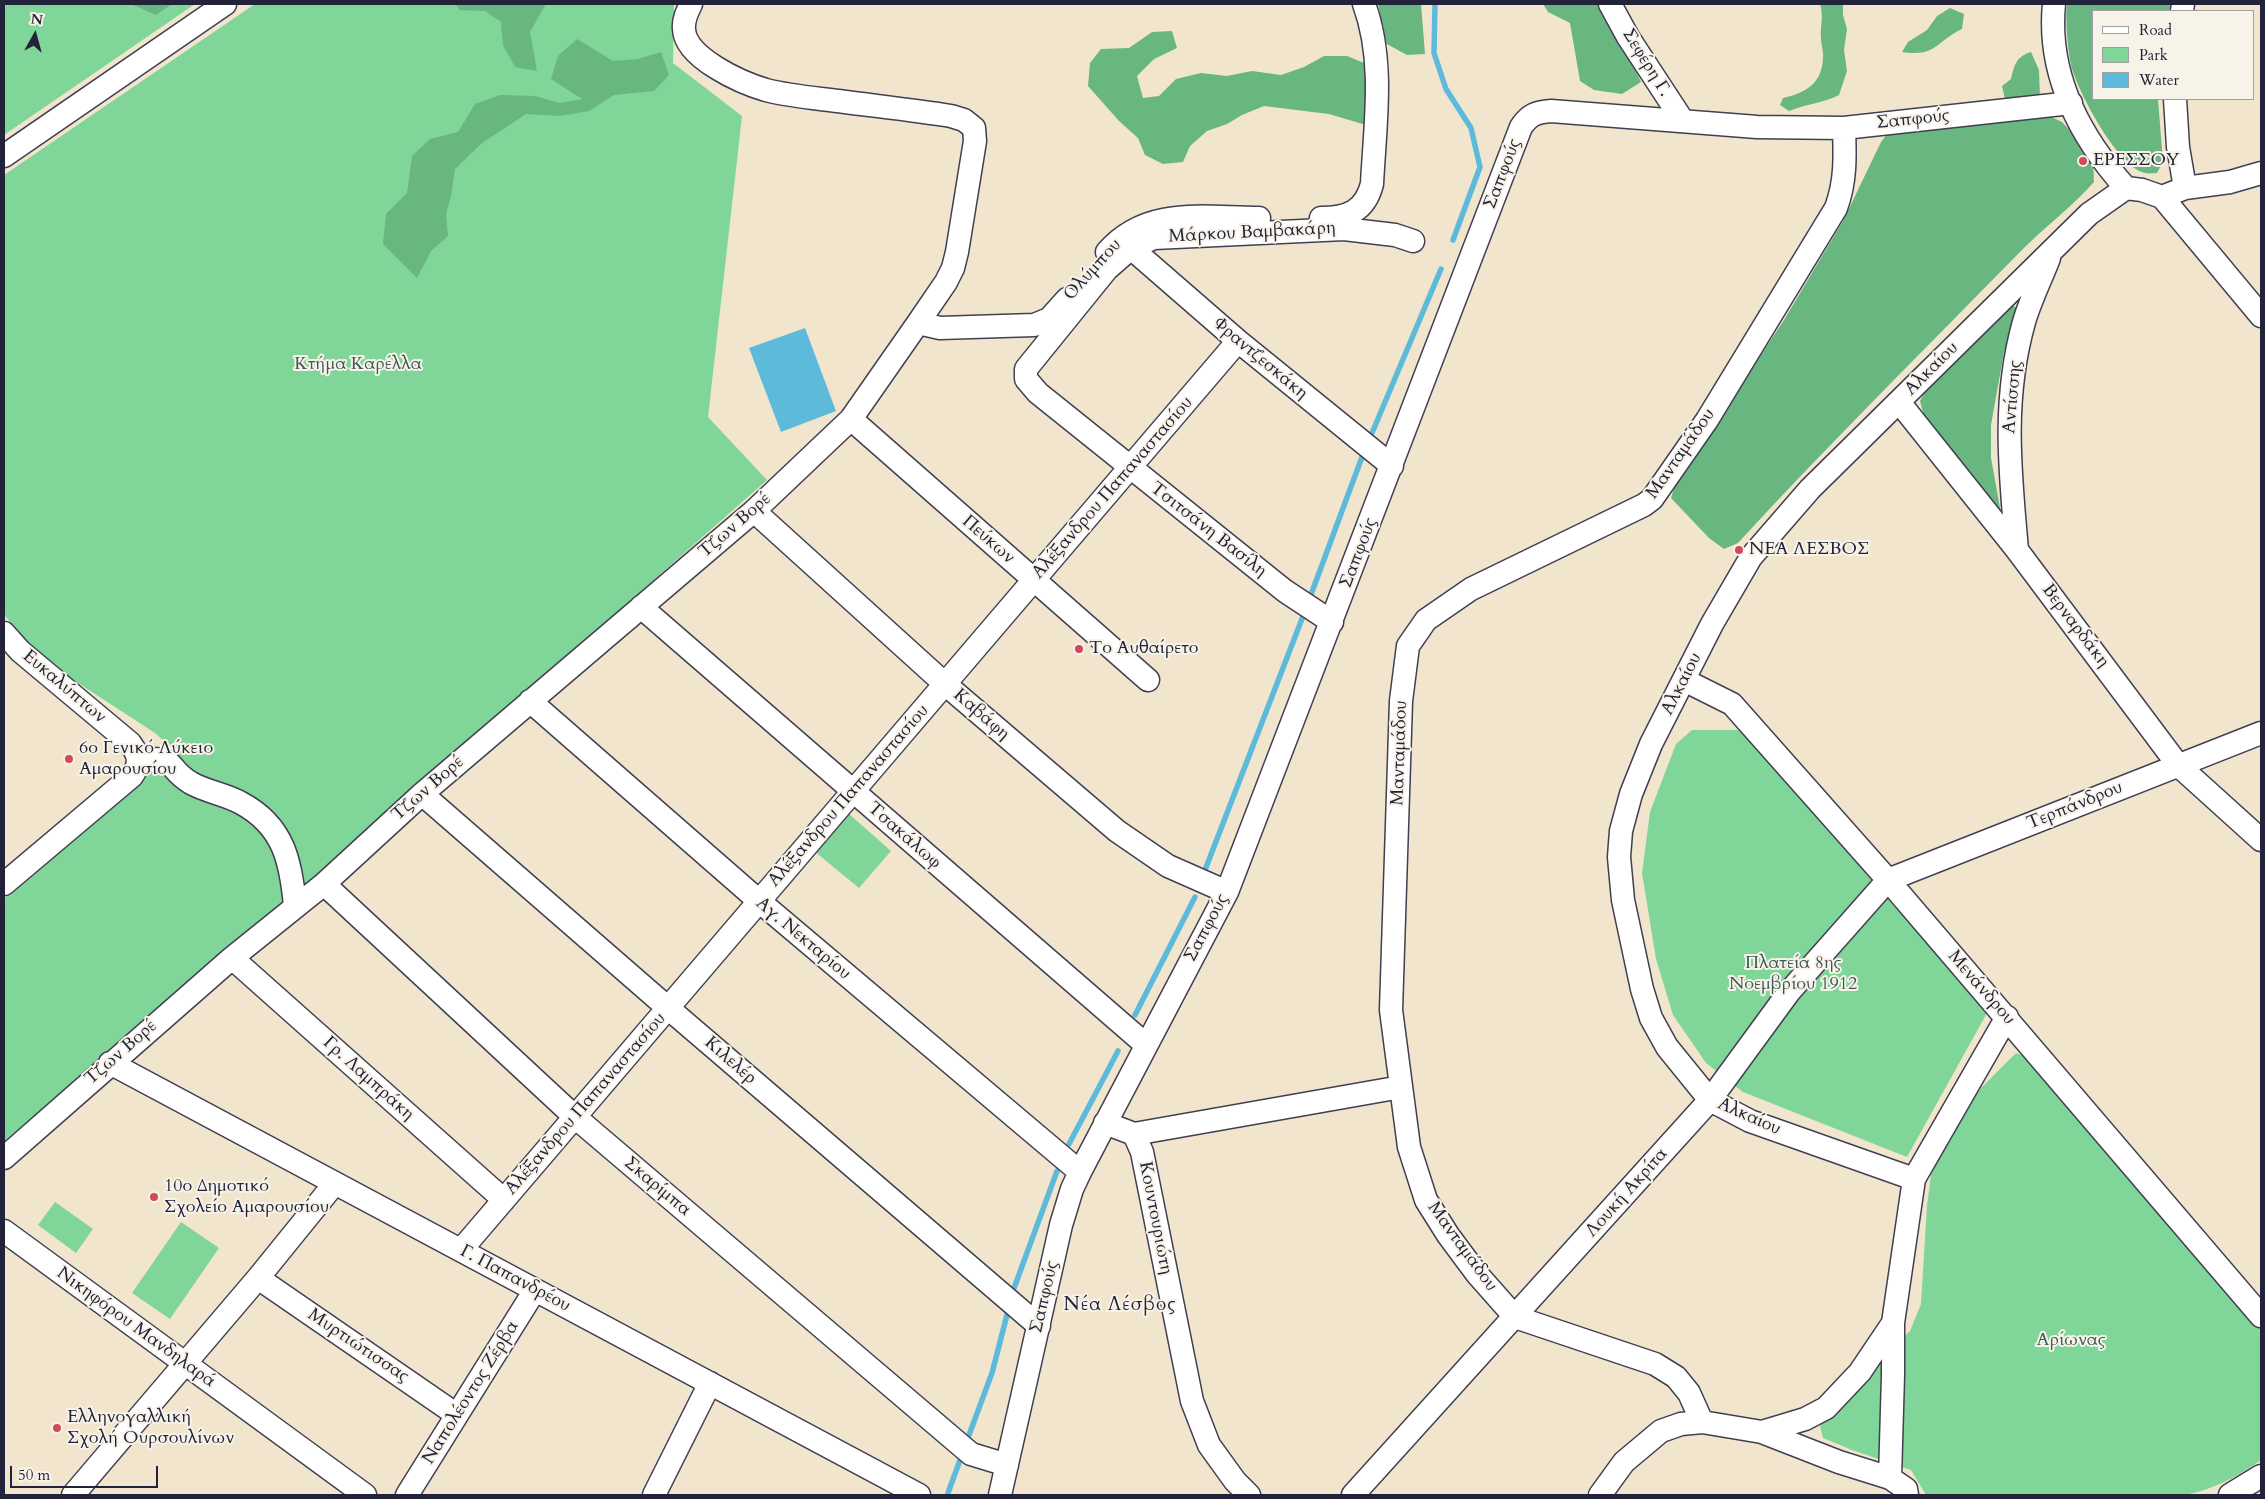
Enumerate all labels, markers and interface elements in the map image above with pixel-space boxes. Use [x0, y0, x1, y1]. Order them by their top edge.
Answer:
text: N [30, 9, 44, 30]
north arrow [10, 10, 60, 60]
legend [2092, 10, 2255, 100]
text: Road [2139, 20, 2172, 40]
street label: Σεφέρη Γ. [1617, 25, 1675, 101]
text: Park [2139, 45, 2168, 65]
text: Water [2139, 70, 2179, 90]
street label: Σαπφούς [1875, 105, 1951, 135]
street label: Σαπφούς [1480, 136, 1526, 212]
place label: ΕΡΕΣΣΟΥ [2093, 150, 2179, 172]
marker: ΕΡΕΣΣΟΥ [2077, 155, 2089, 167]
street label: Μάρκου Βαμβακάρη [1168, 218, 1336, 248]
street label: Ολύμπου [1060, 235, 1126, 305]
street label: Φραντζεσκάκη [1208, 313, 1312, 405]
street label: Αλκαίου [1901, 338, 1963, 400]
park label: Κτήμα Καρέλλα [294, 354, 422, 376]
street label: Αντίσσης [1999, 359, 2027, 435]
street label: Αλέξανδρου Παπαναστασίου [1028, 393, 1198, 583]
street label: Μανταμάδου [1642, 405, 1720, 503]
street label: Τσιτσάνη Βασίλη [1145, 478, 1271, 582]
street label: Τζων Βορέ [695, 489, 775, 563]
street label: Πεύκων [957, 511, 1019, 569]
street label: Σαπφούς [1336, 515, 1382, 591]
place label: ΝΕΑ ΛΕΣΒΟΣ [1749, 539, 1869, 561]
marker: ΝΕΑ ΛΕΣΒΟΣ [1733, 544, 1745, 556]
street label: Βερναρδάκη [2037, 580, 2113, 672]
place label: Το Αυθαίρετο [1089, 638, 1199, 660]
marker: Το Αυθαίρετο [1073, 643, 1085, 655]
street label: Ευκαλύπτων [18, 646, 110, 728]
street label: Αλκαίου [1657, 649, 1707, 719]
street label: Καβάφη [948, 685, 1014, 745]
street label: Μανταμάδου [1387, 700, 1413, 806]
street label: Αλέξανδρου Παπαναστασίου [764, 701, 934, 891]
place label: 6ο Γενικό Λύκειο Αμαρουσίου [79, 738, 213, 781]
street label: Τζων Βορέ [388, 752, 468, 826]
marker: 6ο Γενικό Λύκειο Αμαρουσίου [63, 753, 75, 765]
street label: Τερπάνδρου [2024, 777, 2126, 835]
street label: Τσακάλωφ [863, 798, 945, 874]
street label: Σαπφούς [1180, 891, 1234, 965]
street label: Αγ. Νεκταρίου [751, 893, 855, 985]
street label: Μενάνδρου [1943, 946, 2019, 1030]
park label: Πλατεία 8ης Νοεμβρίου 1912 [1729, 953, 1857, 996]
street label: Αλέξανδρου Παπαναστασίου [501, 1009, 671, 1199]
street label: Τζων Βορέ [81, 1016, 161, 1090]
street label: Γρ. Λαμπράκη [318, 1032, 418, 1126]
street label: Κιλελέρ [700, 1033, 760, 1089]
street label: Αλκαίου [1714, 1094, 1784, 1140]
street label: Λουκή Ακρίτα [1581, 1144, 1673, 1242]
street label: Σκαρίμπα [619, 1153, 695, 1221]
street label: Κουντουριώτη [1133, 1160, 1177, 1276]
place label: 10ο Δημοτικό Σχολείο Αμαρουσίου [164, 1176, 329, 1218]
marker: 10ο Δημοτικό Σχολείο Αμαρουσίου [148, 1191, 160, 1203]
street label: Μανταμάδου [1422, 1198, 1502, 1296]
street label: Γ. Παπανδρέου [456, 1241, 574, 1317]
street label: Σαπφούς [1026, 1259, 1064, 1335]
street label: Νικηφόρου Μανδηλαρά [52, 1263, 220, 1393]
district label: Νέα Λέσβος [1062, 1295, 1178, 1317]
street label: Μυρτιώτισσας [303, 1304, 413, 1388]
street label: Ναπολέοντος Ζέρβα [418, 1317, 524, 1469]
park label: Αρίωνας [2037, 1330, 2105, 1352]
place label: Ελληνογαλλική Σχολή Ουρσουλίνων [67, 1407, 234, 1450]
marker: Ελληνογαλλική Σχολή Ουρσουλίνων [51, 1422, 63, 1434]
scale bar [12, 1456, 160, 1488]
text: 50 m [18, 1465, 50, 1485]

